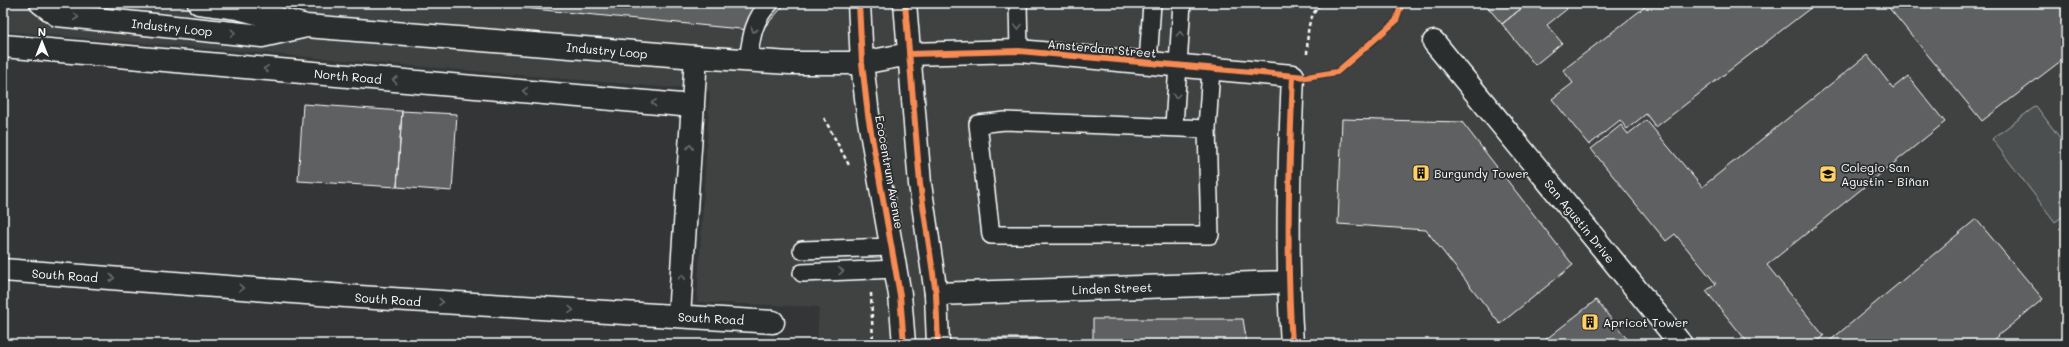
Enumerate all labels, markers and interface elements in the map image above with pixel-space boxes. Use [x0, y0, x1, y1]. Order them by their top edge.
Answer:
one-way arrow [73, 12, 79, 21]
street label: Industry Loop [131, 15, 213, 39]
north arrow [22, 22, 62, 62]
text: N [38, 24, 46, 39]
one-way arrow [1014, 24, 1022, 30]
one-way arrow [750, 26, 758, 33]
one-way arrow [230, 28, 236, 37]
one-way arrow [1175, 31, 1184, 38]
street label: Amsterdam Street [1047, 35, 1157, 61]
street label: Industry Loop [566, 38, 648, 62]
one-way arrow [263, 64, 269, 73]
street label: North Road [314, 65, 383, 87]
one-way arrow [392, 76, 398, 85]
one-way arrow [522, 87, 528, 96]
one-way arrow [1171, 93, 1180, 99]
one-way arrow [651, 98, 657, 107]
street label: Ecocentrum Avenue [872, 114, 908, 230]
one-way arrow [686, 144, 695, 150]
place label: Colegio San Agustin - Biñan [1841, 159, 1929, 189]
building icon: Burgundy Tower [1411, 163, 1431, 183]
school or university icon: Colegio San Agustin - Biñan [1818, 164, 1838, 184]
place label: Burgundy Tower [1434, 165, 1529, 181]
street label: San Agustin Drive [1541, 176, 1619, 266]
street label: South Road [31, 265, 99, 285]
one-way arrow [838, 267, 844, 275]
one-way arrow [109, 274, 115, 283]
one-way arrow [677, 274, 686, 280]
street label: Linden Street [1072, 279, 1152, 297]
one-way arrow [238, 284, 244, 293]
street label: South Road [354, 289, 422, 309]
one-way arrow [438, 298, 444, 306]
one-way arrow [568, 305, 574, 314]
street label: South Road [678, 308, 745, 328]
building icon: Apricot Tower [1580, 312, 1600, 332]
place label: Apricot Tower [1603, 314, 1688, 330]

